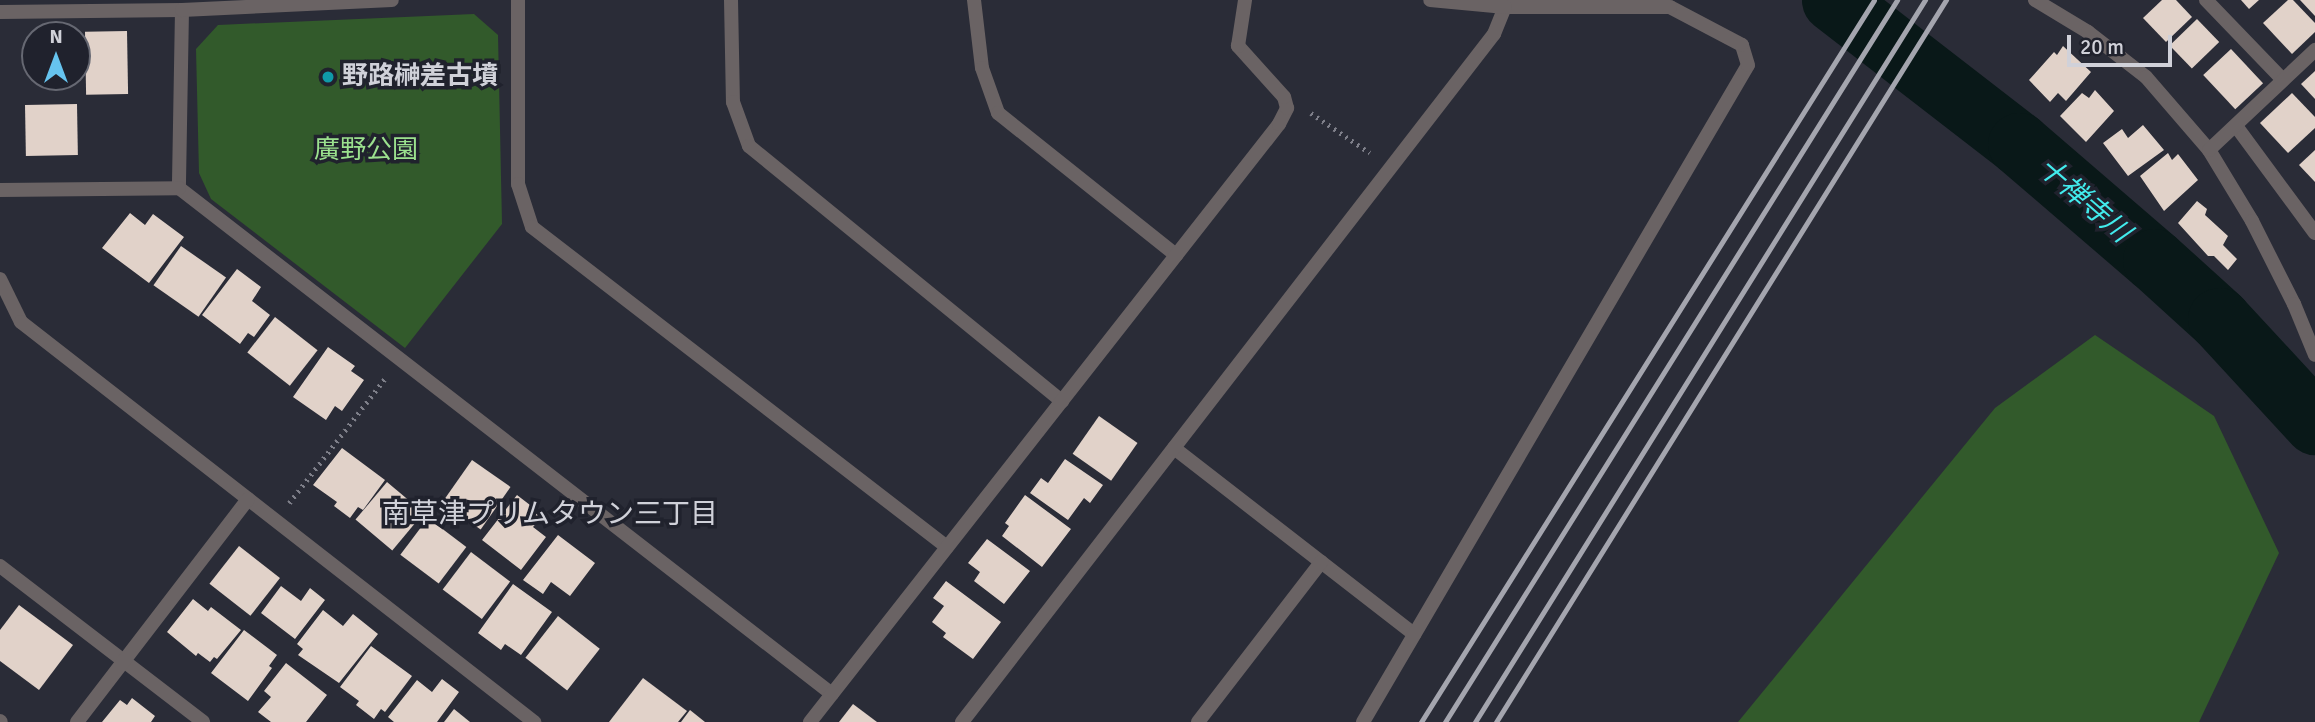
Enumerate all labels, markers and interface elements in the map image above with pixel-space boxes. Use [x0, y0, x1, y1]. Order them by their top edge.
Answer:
north arrow [21, 21, 91, 91]
scale bar [2070, 21, 2175, 65]
text: N [49, 25, 63, 49]
text: 20 m [2080, 34, 2124, 60]
place label: 野路榊差古墳 [342, 61, 498, 93]
marker: 野路榊差古墳 [320, 69, 336, 85]
park label: 廣野公園 [314, 135, 418, 167]
water label: 十禅寺川 [2031, 151, 2137, 249]
district label: 南草津プリムタウン三丁目 [382, 497, 718, 531]

